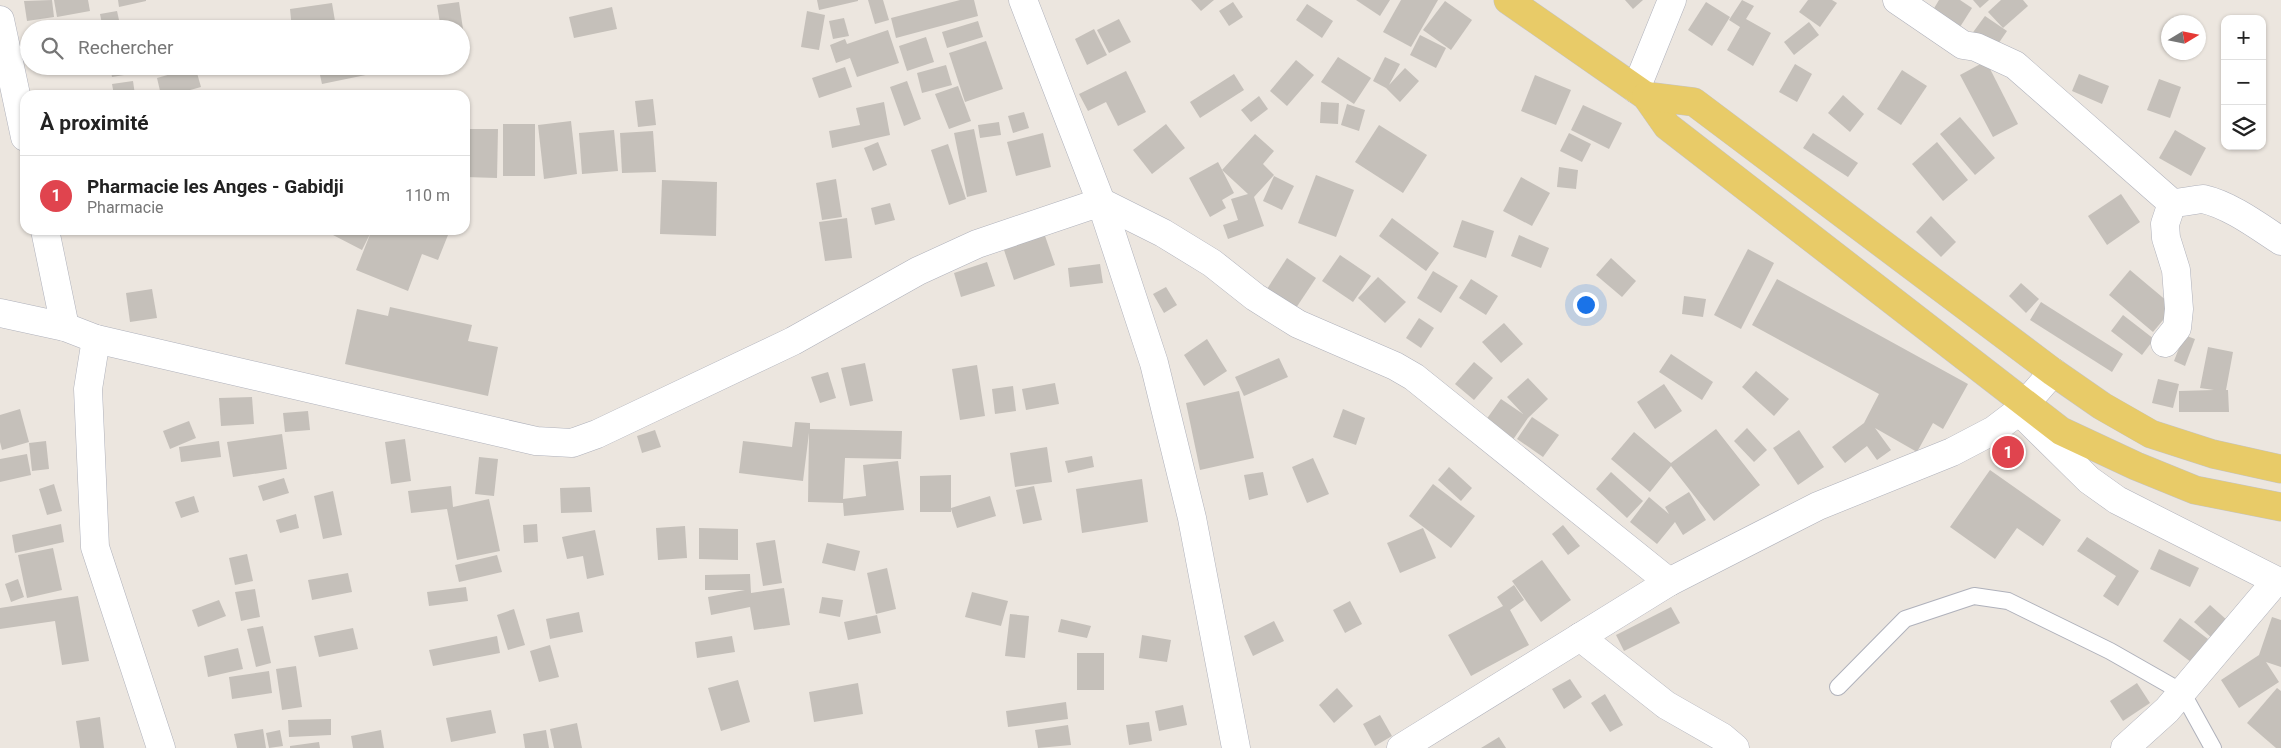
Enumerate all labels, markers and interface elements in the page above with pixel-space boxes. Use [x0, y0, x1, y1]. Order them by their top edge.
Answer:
north arrow [2161, 15, 2206, 60]
map controls [2221, 15, 2266, 150]
button: + [2221, 15, 2266, 60]
search box [20, 20, 470, 75]
icon: search [38, 34, 66, 62]
text: Rechercher [78, 36, 173, 59]
button: − [2221, 60, 2266, 105]
button: layers [2221, 105, 2266, 150]
text: À proximité [40, 111, 149, 135]
text: Pharmacie les Anges - Gabidji [87, 175, 344, 198]
text: 1 [51, 186, 61, 205]
text: 110 m [405, 186, 450, 205]
text: Pharmacie [87, 198, 164, 217]
your location [1573, 292, 1599, 318]
pin: 1 [1992, 433, 2024, 471]

